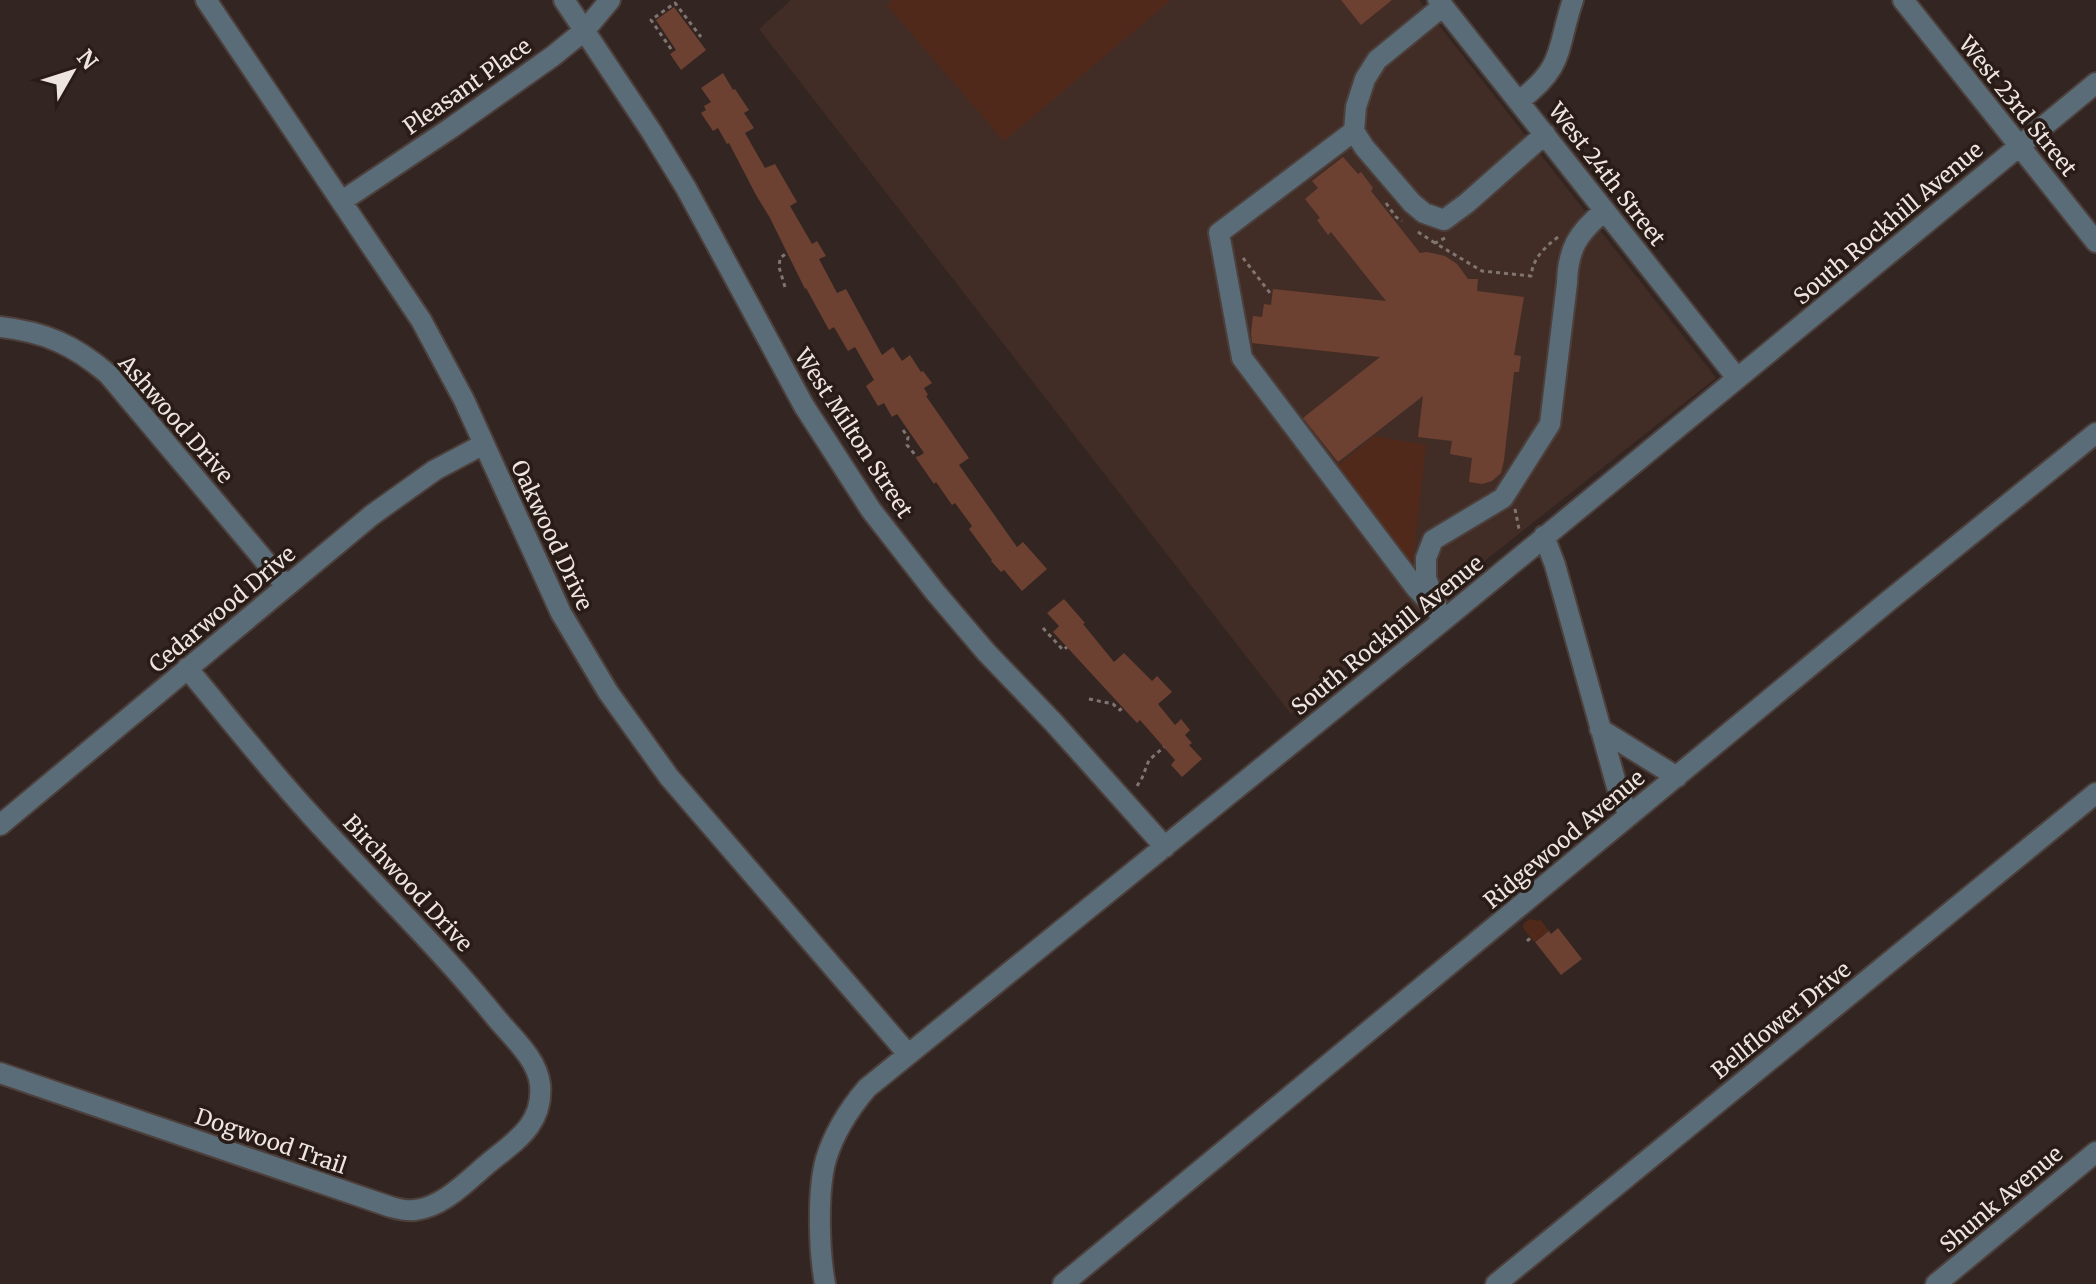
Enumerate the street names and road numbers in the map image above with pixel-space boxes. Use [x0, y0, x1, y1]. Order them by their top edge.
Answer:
street label: West 23rd Street [1952, 29, 2083, 182]
street label: Pleasant Place [398, 32, 536, 140]
street label: West 24th Street [1542, 96, 1672, 251]
street label: South Rockhill Avenue [1788, 136, 1988, 310]
street label: West Milton Street [788, 342, 919, 523]
street label: Ashwood Drive [112, 348, 239, 489]
street label: Oakwood Drive [505, 455, 599, 615]
street label: Cedarwood Drive [143, 540, 301, 678]
street label: South Rockhill Avenue [1285, 549, 1489, 721]
street label: Ridgewood Avenue [1478, 764, 1650, 914]
street label: Birchwood Drive [337, 809, 479, 957]
street label: Bellflower Drive [1706, 955, 1856, 1085]
street label: Dogwood Trail [192, 1102, 351, 1180]
street label: Shunk Avenue [1934, 1140, 2068, 1258]

